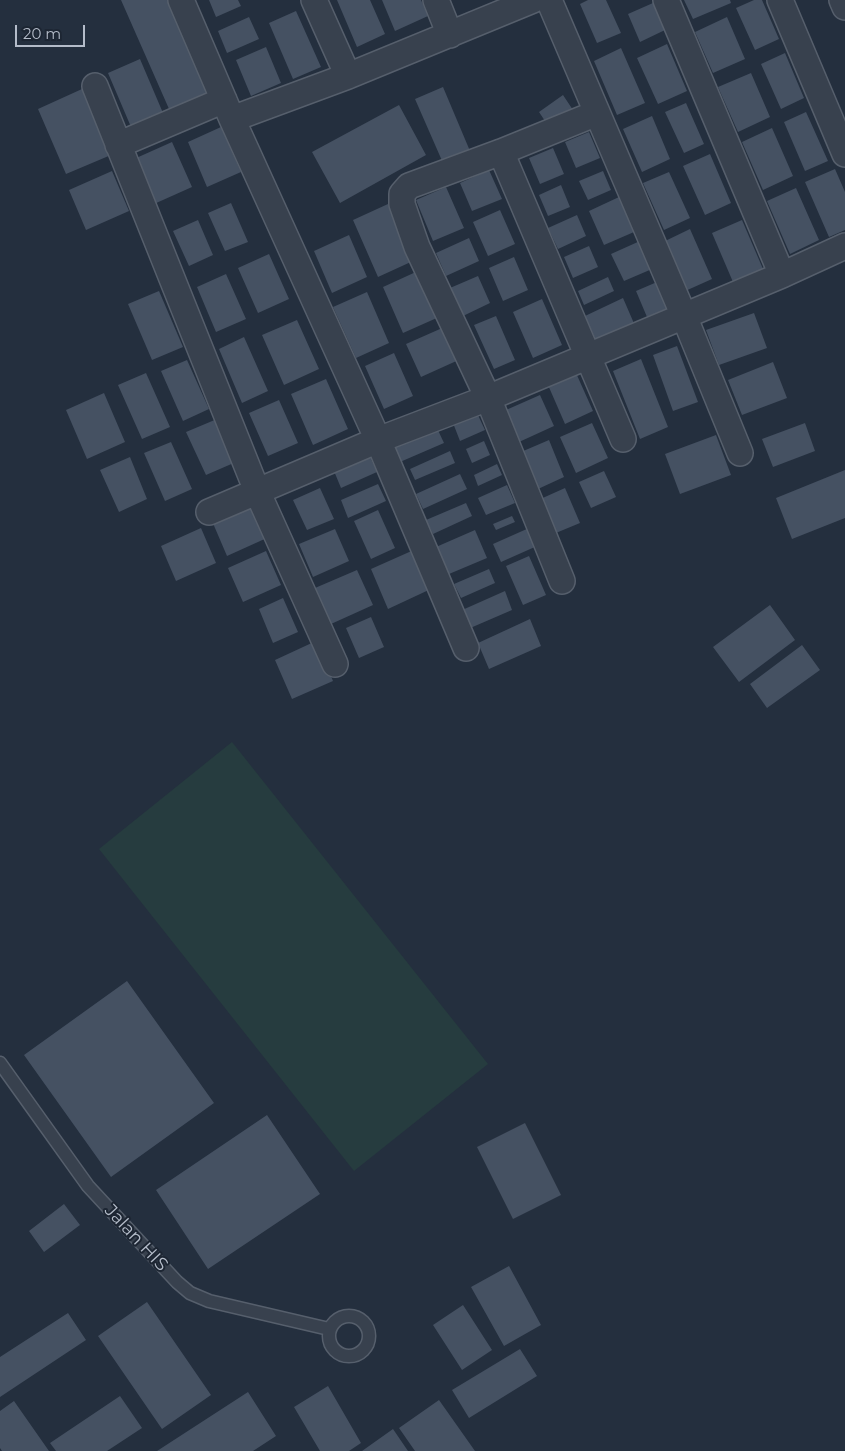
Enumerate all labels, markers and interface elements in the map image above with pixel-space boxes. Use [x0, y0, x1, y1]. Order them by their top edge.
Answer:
scale bar [18, 15, 88, 47]
text: 20 m [23, 24, 61, 43]
street label: Jalan HIS [100, 1200, 172, 1276]

